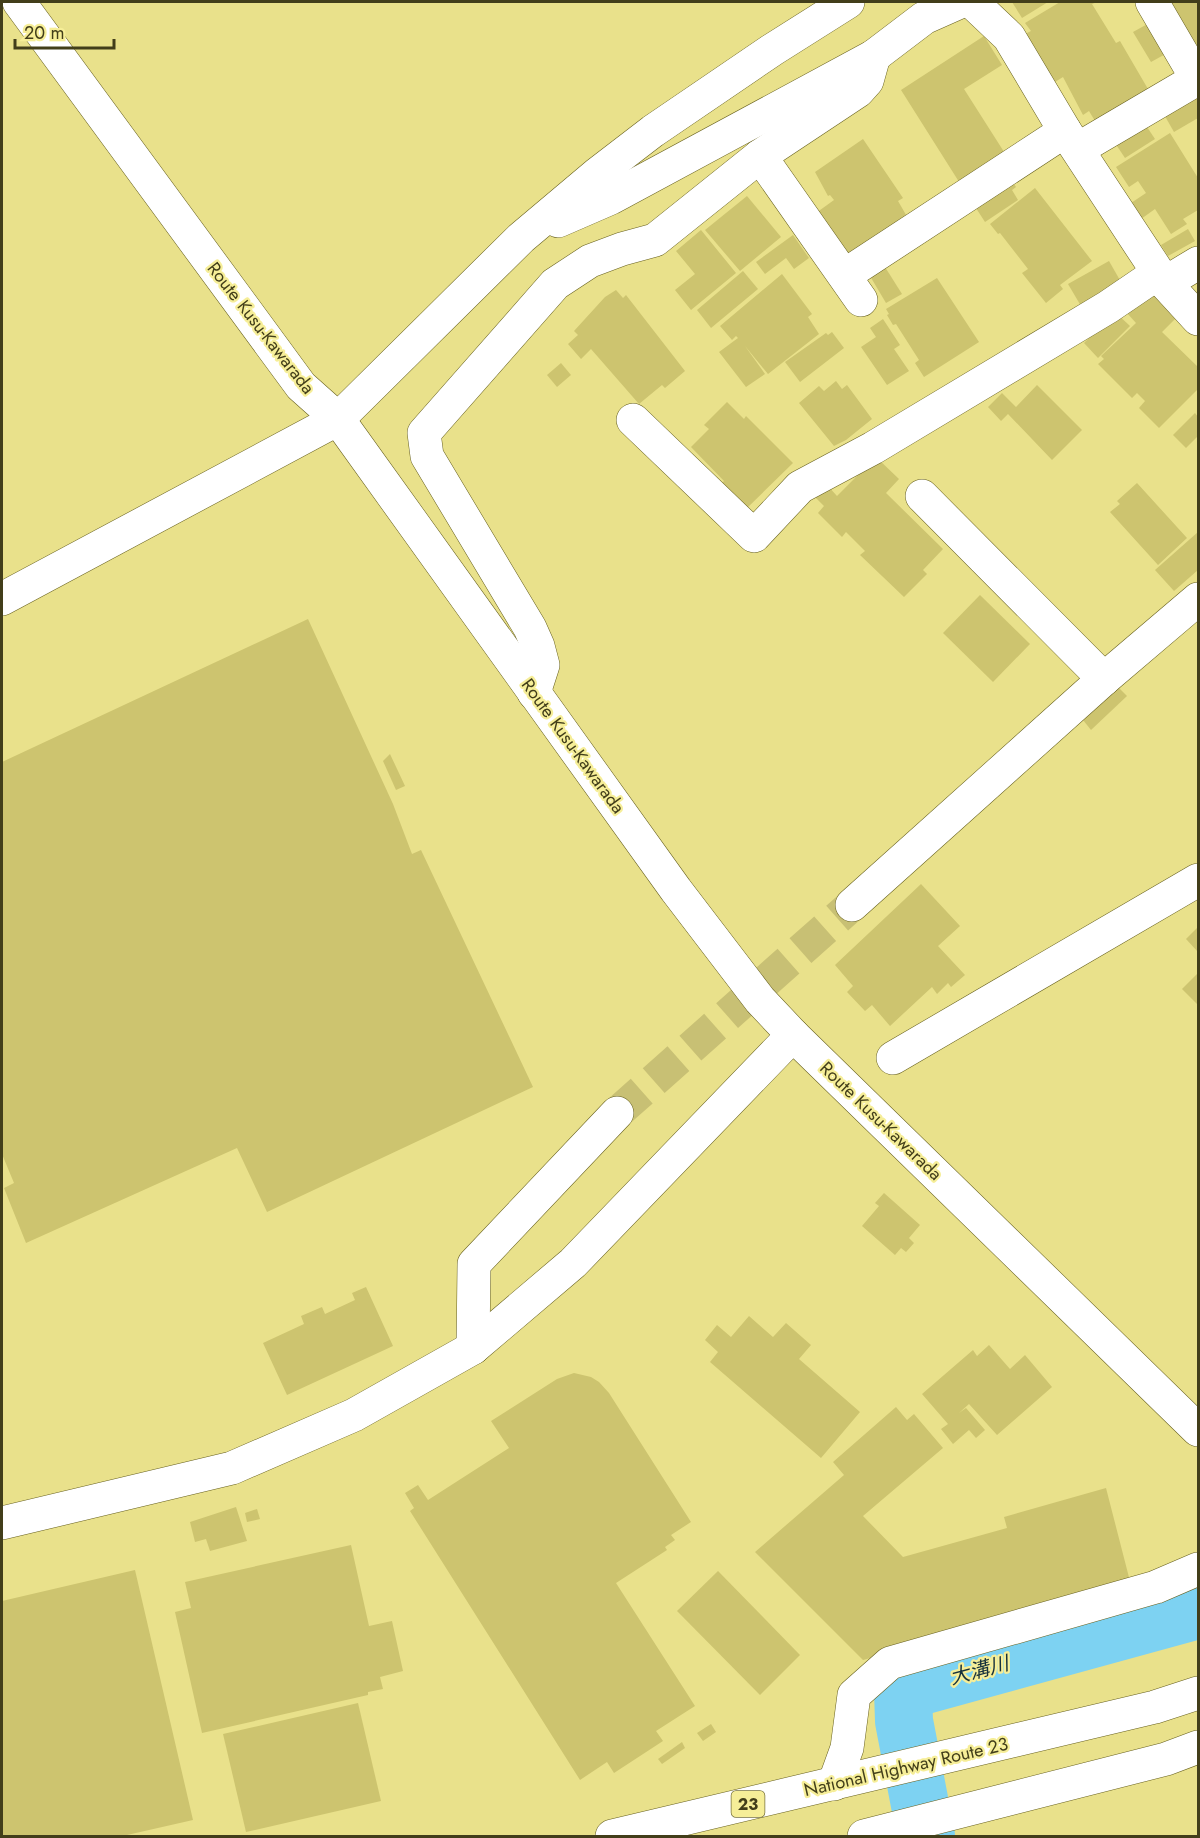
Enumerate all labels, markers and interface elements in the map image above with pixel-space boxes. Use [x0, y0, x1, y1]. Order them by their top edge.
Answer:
scale bar [15, 12, 114, 50]
text: 20 m [24, 20, 64, 46]
street label: Route Kusu-Kawarada [201, 256, 321, 400]
street label: Route Kusu-Kawarada [515, 673, 631, 819]
street label: Route Kusu-Kawarada [814, 1056, 948, 1186]
water label: 大溝川 [946, 1648, 1014, 1692]
street label: National Highway Route 23 [801, 1731, 1011, 1803]
road number: 23 [732, 1791, 764, 1817]

